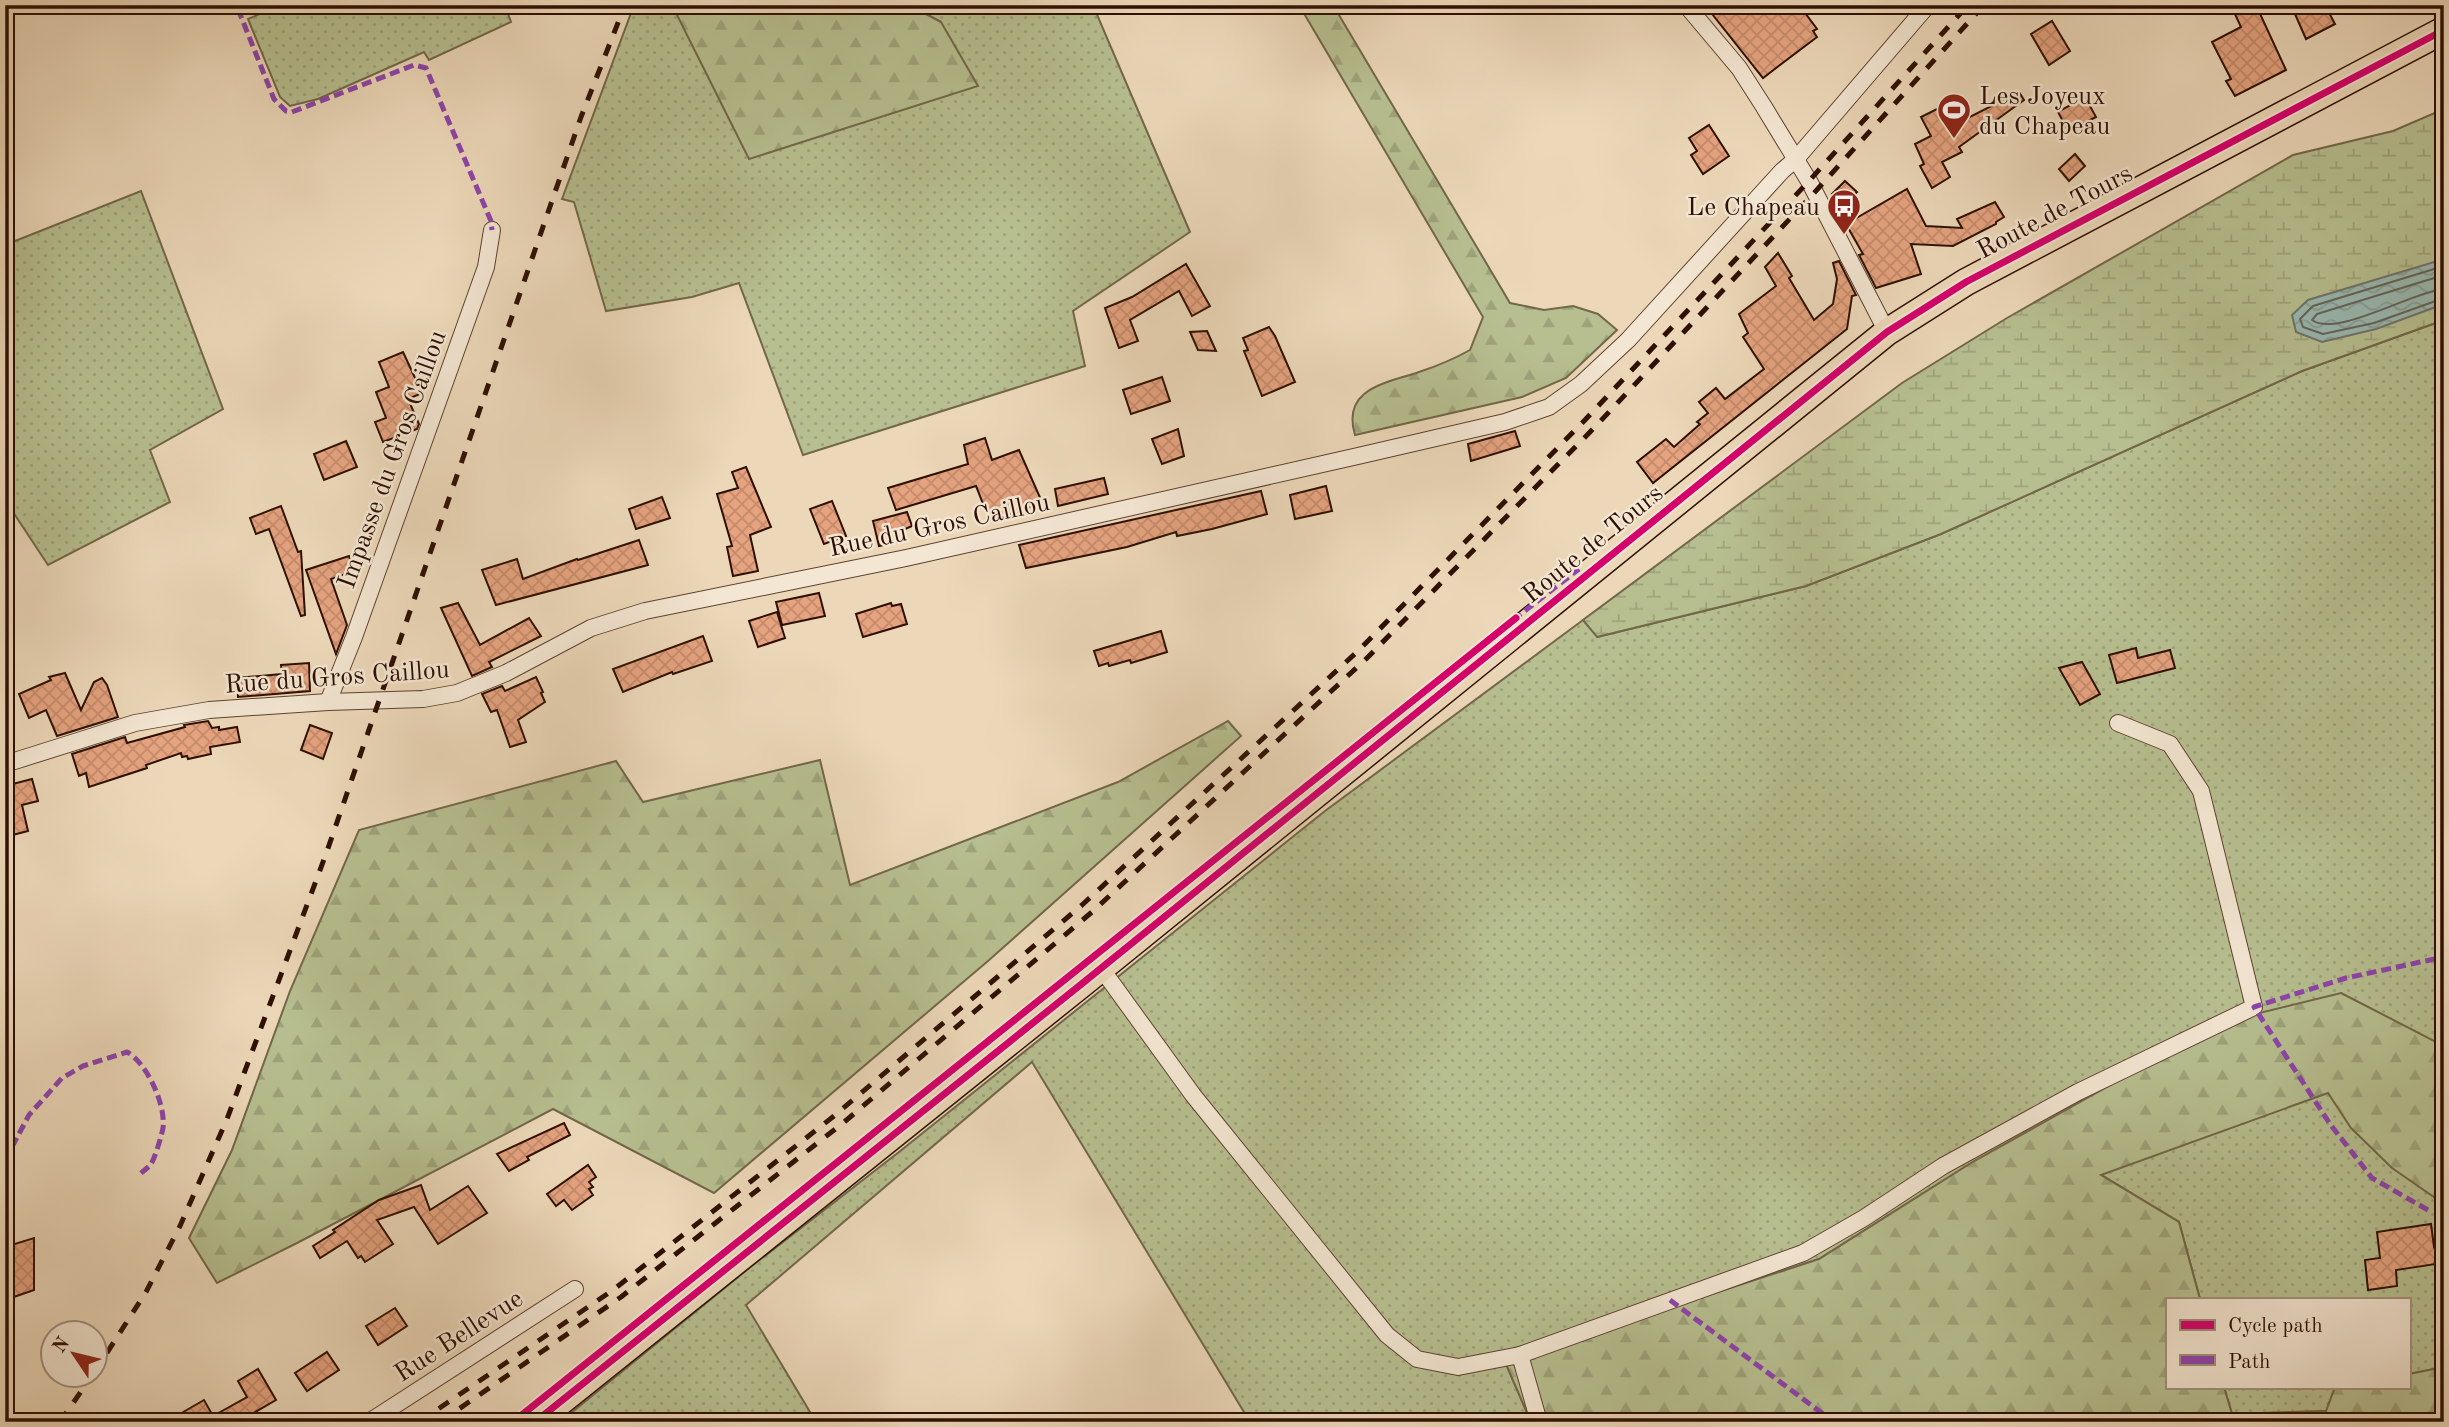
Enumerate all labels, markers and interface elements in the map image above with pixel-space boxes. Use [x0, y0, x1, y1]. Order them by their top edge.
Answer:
place label: Les Joyeux du Chapeau [1979, 84, 2110, 140]
sports icon: Les Joyeux du Chapeau [1935, 91, 1973, 140]
street label: Route de Tours [1973, 161, 2137, 265]
bus stop icon: Le Chapeau [1825, 187, 1863, 236]
place label: Le Chapeau [1687, 195, 1820, 221]
street label: Impasse du Gros Caillou [334, 327, 452, 592]
street label: Route de Tours [1518, 480, 1668, 609]
street label: Rue du Gros Caillou [826, 490, 1052, 562]
street label: Rue du Gros Caillou [224, 657, 451, 699]
street label: Rue Bellevue [390, 1286, 528, 1388]
legend [2166, 1298, 2410, 1388]
text: Cycle path [2228, 1316, 2323, 1337]
north arrow [38, 1318, 108, 1388]
text: N [50, 1334, 74, 1357]
text: Path [2228, 1352, 2271, 1373]

